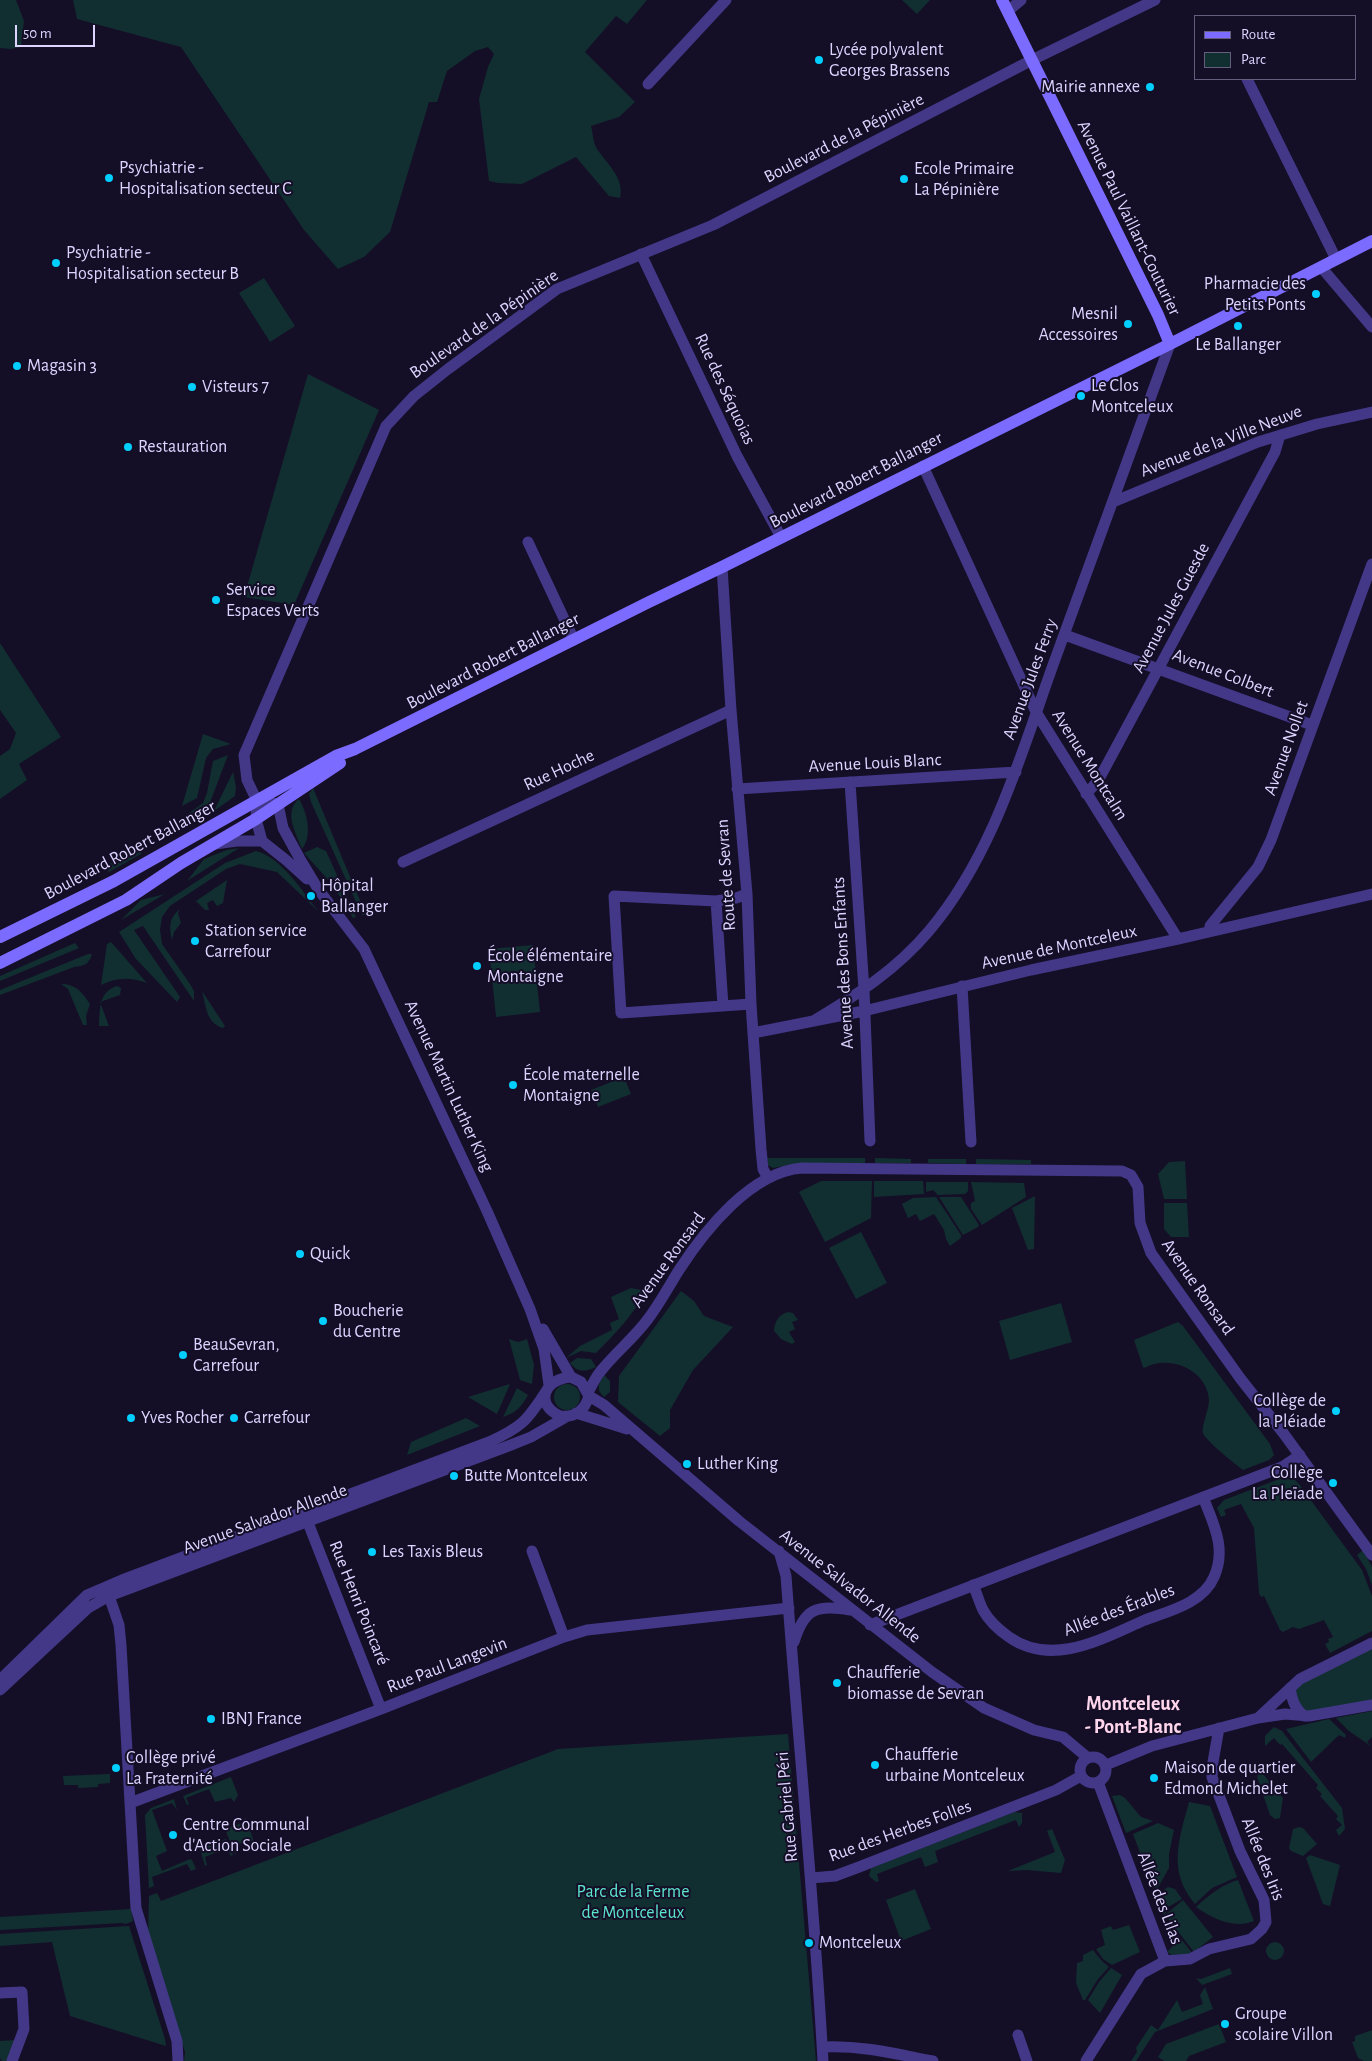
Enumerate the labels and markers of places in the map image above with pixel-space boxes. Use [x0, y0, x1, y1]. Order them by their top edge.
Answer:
place label: Lycée polyvalent Georges Brassens [829, 39, 950, 82]
marker: Lycée polyvalent Georges Brassens [813, 54, 825, 66]
place label: Mairie annexe [1041, 76, 1140, 98]
marker: Mairie annexe [1144, 81, 1156, 93]
place label: Psychiatrie - Hospitalisation secteur C [119, 157, 292, 200]
place label: Ecole Primaire La Pépinière [914, 158, 1014, 200]
marker: Psychiatrie - Hospitalisation secteur C [103, 172, 115, 184]
marker: Ecole Primaire La Pépinière [898, 173, 910, 185]
place label: Psychiatrie - Hospitalisation secteur B [66, 242, 239, 284]
marker: Psychiatrie - Hospitalisation secteur B [50, 257, 62, 269]
place label: Pharmacie des Petits Ponts [1204, 273, 1306, 316]
marker: Pharmacie des Petits Ponts [1310, 288, 1322, 300]
place label: Mesnil Accessoires [1038, 303, 1118, 346]
marker: Mesnil Accessoires [1122, 318, 1134, 330]
marker: Le Ballanger [1232, 320, 1244, 332]
place label: Le Ballanger [1195, 334, 1281, 356]
place label: Magasin 3 [27, 355, 97, 377]
marker: Magasin 3 [11, 360, 23, 372]
place label: Le Clos Montceleux [1091, 375, 1173, 418]
place label: Visteurs 7 [202, 376, 269, 398]
marker: Visteurs 7 [186, 381, 198, 393]
marker: Le Clos Montceleux [1075, 390, 1087, 402]
place label: Restauration [138, 436, 227, 458]
marker: Restauration [122, 441, 134, 453]
place label: Service Espaces Verts [226, 579, 320, 622]
marker: Service Espaces Verts [210, 594, 222, 606]
place label: Hôpital Ballanger [321, 875, 388, 918]
marker: Hôpital Ballanger [305, 890, 317, 902]
place label: Station service Carrefour [205, 920, 307, 962]
marker: Station service Carrefour [189, 935, 201, 947]
place label: École élémentaire Montaigne [487, 945, 612, 988]
marker: École élémentaire Montaigne [471, 960, 483, 972]
place label: École maternelle Montaigne [523, 1064, 640, 1106]
marker: École maternelle Montaigne [507, 1079, 519, 1091]
place label: Quick [310, 1243, 350, 1265]
marker: Quick [294, 1248, 306, 1260]
place label: Boucherie du Centre [333, 1300, 404, 1342]
marker: Boucherie du Centre [317, 1315, 329, 1327]
place label: BeauSevran, Carrefour [193, 1334, 280, 1376]
marker: BeauSevran, Carrefour [177, 1349, 189, 1361]
place label: Collège de la Pléiade [1253, 1390, 1326, 1432]
marker: Collège de la Pléiade [1330, 1405, 1342, 1417]
place label: Yves Rocher [141, 1407, 224, 1429]
place label: Carrefour [244, 1407, 310, 1429]
marker: Yves Rocher [125, 1412, 137, 1424]
marker: Carrefour [228, 1412, 240, 1424]
place label: Luther King [697, 1453, 778, 1475]
marker: Luther King [681, 1458, 693, 1470]
place label: Collège La Pleïade [1252, 1462, 1323, 1505]
place label: Butte Montceleux [464, 1465, 588, 1487]
marker: Butte Montceleux [448, 1470, 460, 1482]
marker: Collège La Pleïade [1327, 1477, 1339, 1489]
place label: Les Taxis Bleus [382, 1541, 483, 1563]
marker: Les Taxis Bleus [366, 1546, 378, 1558]
place label: Chaufferie biomasse de Sevran [847, 1662, 984, 1705]
marker: Chaufferie biomasse de Sevran [831, 1677, 843, 1689]
place label: IBNJ France [221, 1708, 302, 1730]
marker: IBNJ France [205, 1713, 217, 1725]
place label: Chaufferie urbaine Montceleux [885, 1744, 1025, 1786]
place label: Collège privé La Fraternité [126, 1747, 216, 1790]
place label: Maison de quartier Edmond Michelet [1164, 1757, 1295, 1800]
marker: Chaufferie urbaine Montceleux [869, 1759, 881, 1771]
marker: Collège privé La Fraternité [110, 1762, 122, 1774]
marker: Maison de quartier Edmond Michelet [1148, 1772, 1160, 1784]
place label: Centre Communal d'Action Sociale [183, 1814, 310, 1856]
marker: Centre Communal d'Action Sociale [167, 1829, 179, 1841]
place label: Montceleux [819, 1932, 901, 1954]
marker: Montceleux [803, 1937, 815, 1949]
place label: Groupe scolaire Villon [1235, 2003, 1333, 2046]
marker: Groupe scolaire Villon [1219, 2018, 1231, 2030]

